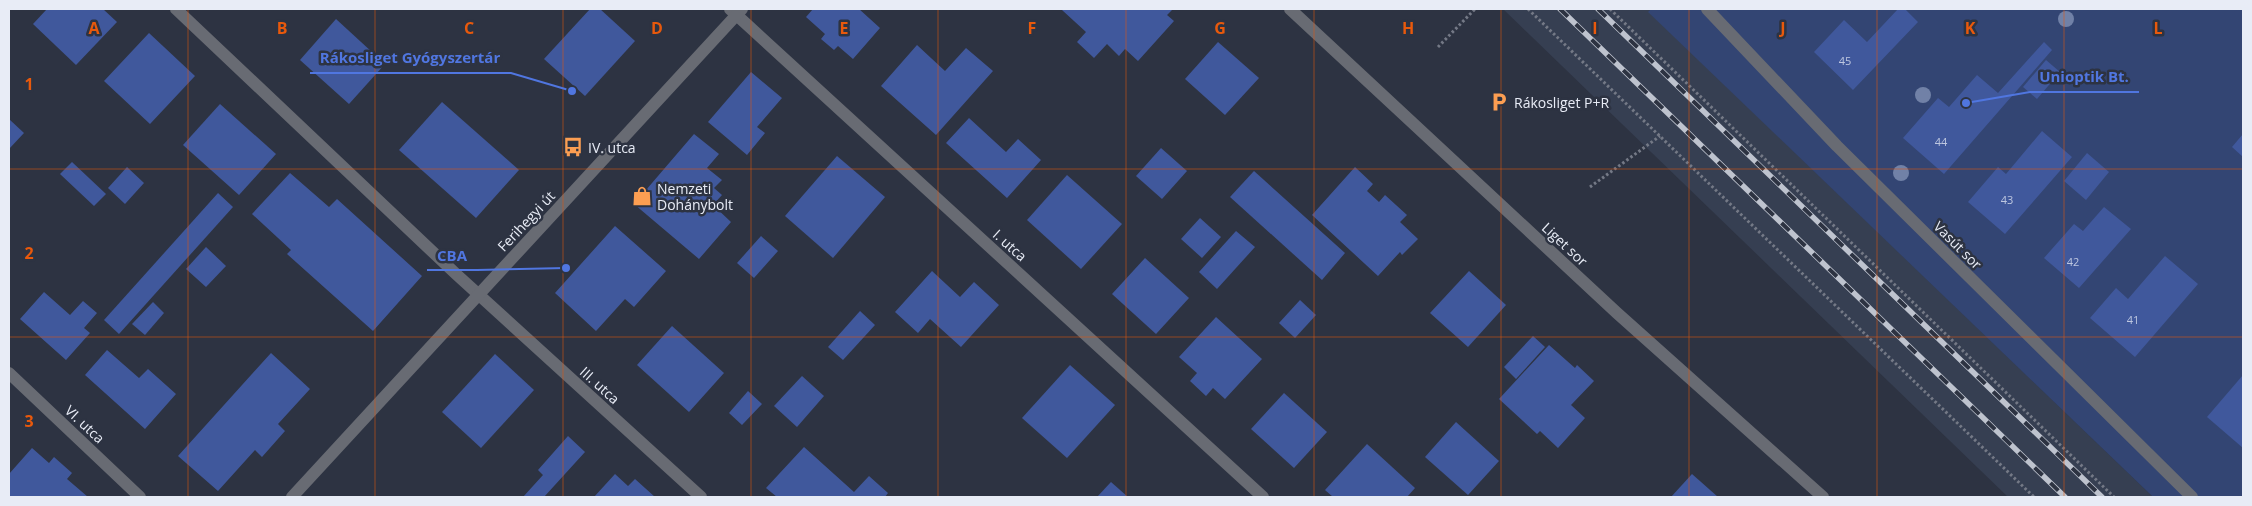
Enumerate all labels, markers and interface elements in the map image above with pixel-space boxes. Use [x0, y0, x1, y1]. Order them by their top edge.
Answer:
text: A [88, 17, 100, 39]
text: B [277, 17, 287, 39]
text: C [464, 17, 474, 39]
text: D [651, 17, 663, 39]
text: E [840, 17, 849, 39]
text: F [1028, 17, 1036, 39]
text: G [1214, 17, 1226, 39]
text: H [1402, 17, 1414, 39]
text: I [1592, 17, 1598, 39]
text: J [1778, 17, 1786, 39]
text: K [1965, 17, 1976, 39]
text: L [2153, 17, 2163, 39]
callout: Rákosliget Gyógyszertár [310, 43, 511, 73]
text: Rákosliget Gyógyszertár [320, 47, 500, 67]
house number: 45 [1839, 53, 1851, 68]
callout: Unioptik Bt. [2030, 62, 2139, 92]
text: Unioptik Bt. [2039, 66, 2129, 86]
text: 1 [24, 73, 34, 95]
parking icon: Rákosliget P+R [1488, 91, 1510, 113]
place label: Rákosliget P+R [1514, 93, 1609, 112]
house number: 44 [1935, 134, 1948, 149]
bus stop icon: IV. utca [562, 136, 584, 158]
place label: IV. utca [588, 138, 636, 157]
place label: Nemzeti Dohánybolt [657, 179, 733, 214]
shop icon: Nemzeti Dohánybolt [631, 185, 653, 207]
street label: Ferihegyi út [493, 187, 559, 255]
house number: 43 [2001, 192, 2013, 207]
street label: Vasút sor [1930, 217, 1986, 273]
street label: Liget sor [1538, 218, 1592, 270]
street label: I. utca [989, 225, 1031, 265]
callout: CBA [427, 240, 477, 270]
text: 2 [24, 242, 34, 264]
text: CBA [437, 245, 468, 265]
house number: 42 [2067, 254, 2079, 269]
house number: 41 [2127, 312, 2139, 327]
street label: III. utca [576, 362, 624, 408]
street label: VI. utca [61, 401, 109, 447]
text: 3 [24, 410, 34, 432]

